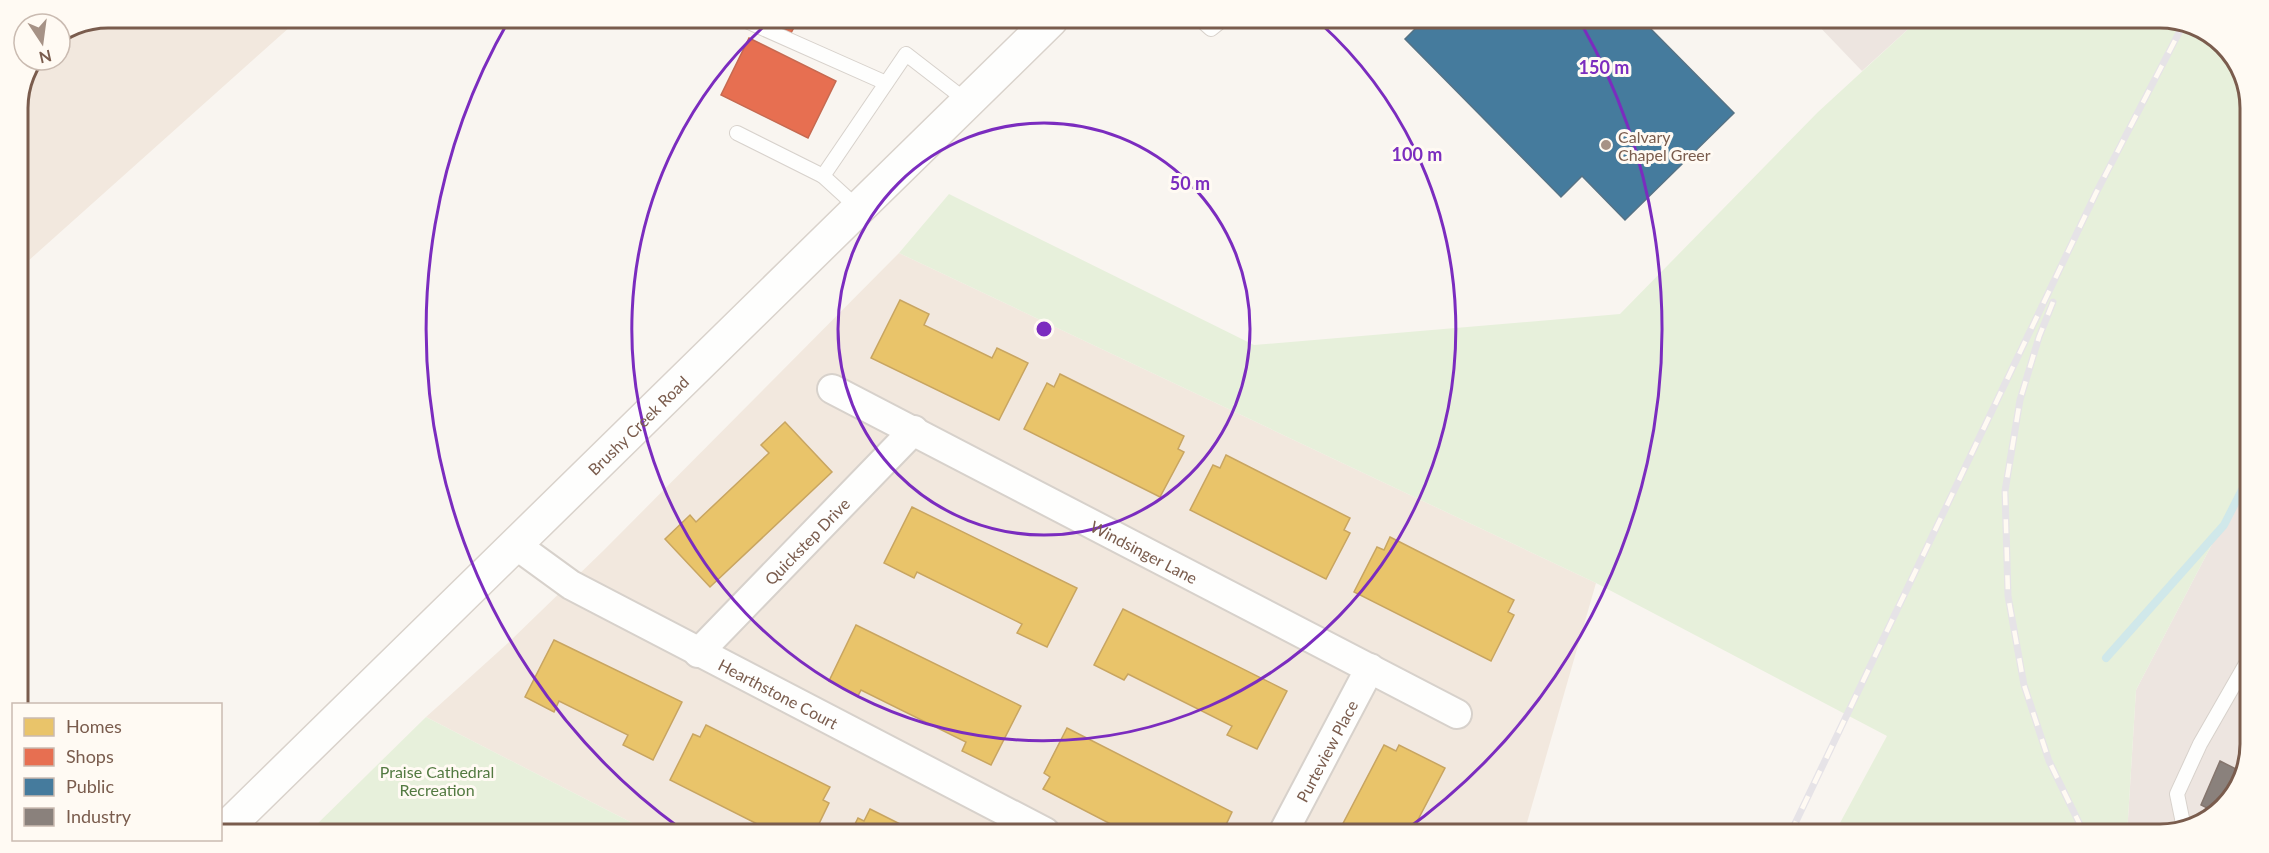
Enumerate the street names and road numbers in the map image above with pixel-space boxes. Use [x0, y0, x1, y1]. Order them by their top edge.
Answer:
street label: Brushy Creek Road [583, 371, 692, 478]
street label: Quickstep Drive [760, 494, 853, 588]
street label: Windsinger Lane [1088, 516, 1201, 587]
street label: Hearthstone Court [715, 654, 842, 732]
street label: Purteview Place [1292, 697, 1361, 805]

